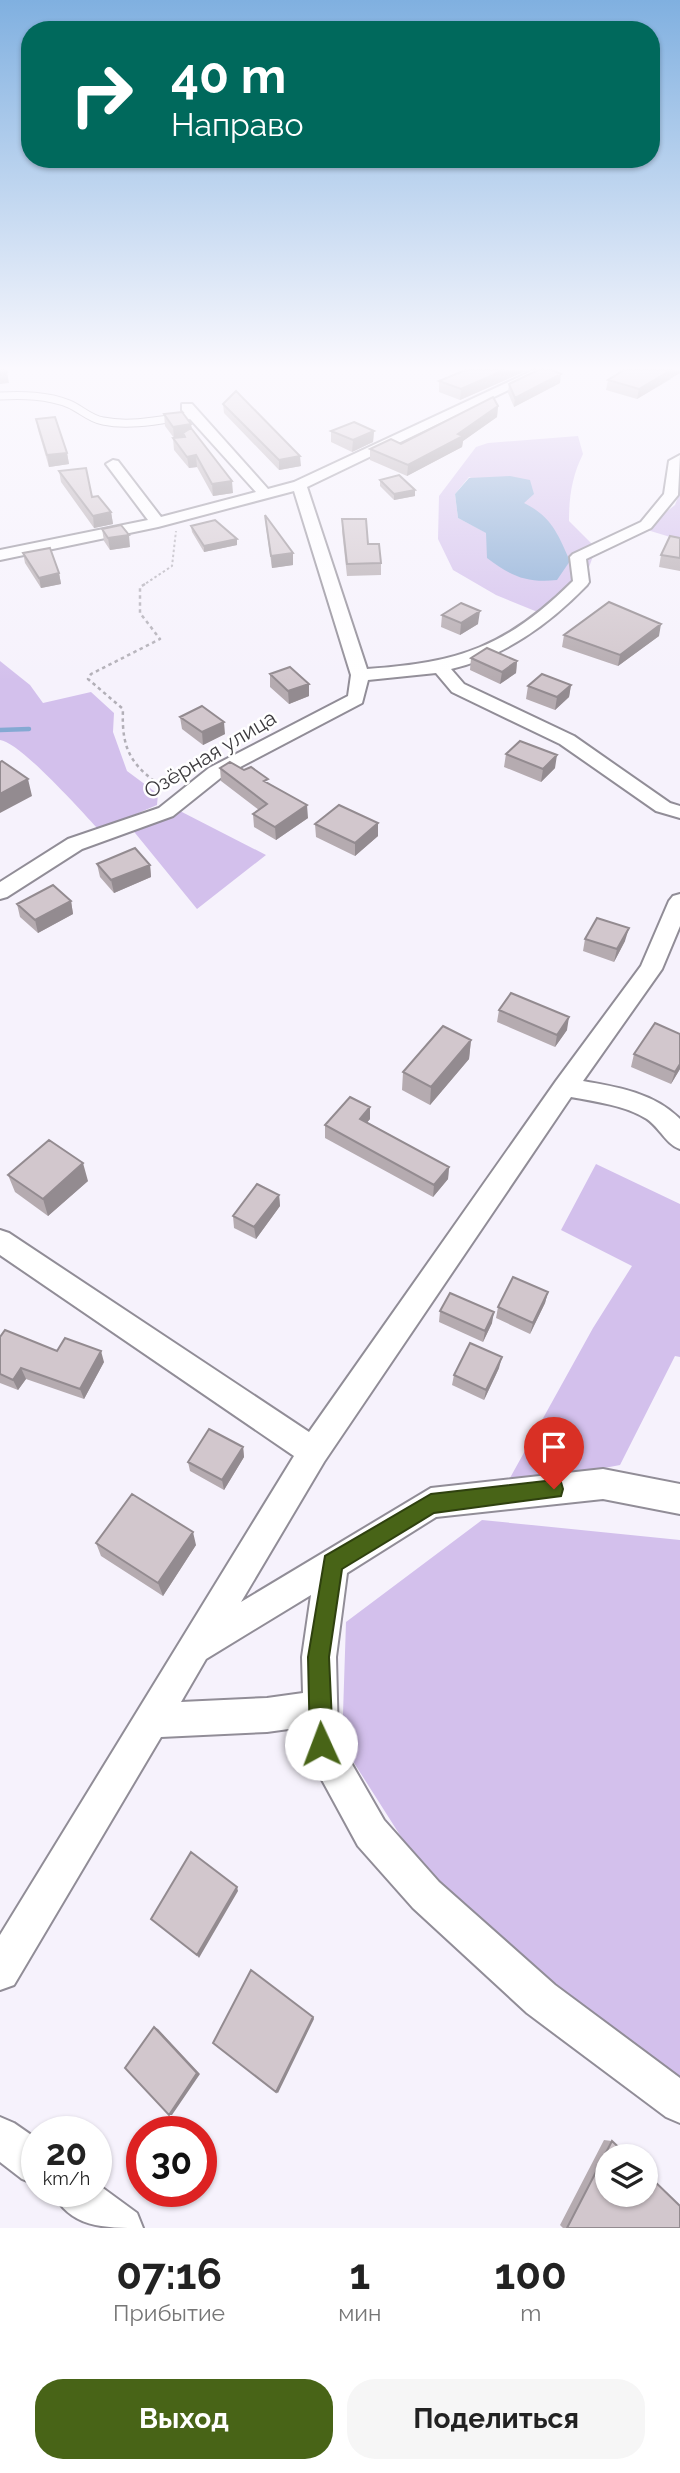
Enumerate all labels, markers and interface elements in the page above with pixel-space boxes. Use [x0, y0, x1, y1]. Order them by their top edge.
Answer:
text: 40 m [171, 47, 286, 104]
icon: right [56, 49, 147, 140]
text: Направо [171, 106, 303, 143]
street label: Озёрная улица [139, 705, 281, 803]
pin [524, 1417, 584, 1489]
icon: arrive [535, 1428, 573, 1466]
position arrow [284, 1707, 358, 1781]
speed limit sign: 30 [126, 2116, 217, 2207]
text: 20 [46, 2132, 87, 2173]
map controls [595, 2144, 658, 2207]
button: layers [595, 2144, 658, 2207]
text: km/h [43, 2168, 90, 2189]
text: 07:16 [116, 2250, 222, 2299]
text: 1 [349, 2250, 370, 2299]
text: 100 [495, 2250, 567, 2299]
text: Прибытие [113, 2299, 225, 2326]
text: мин [338, 2299, 381, 2326]
text: m [520, 2299, 541, 2326]
button: Выход [35, 2379, 333, 2459]
button: Поделиться [347, 2379, 645, 2459]

